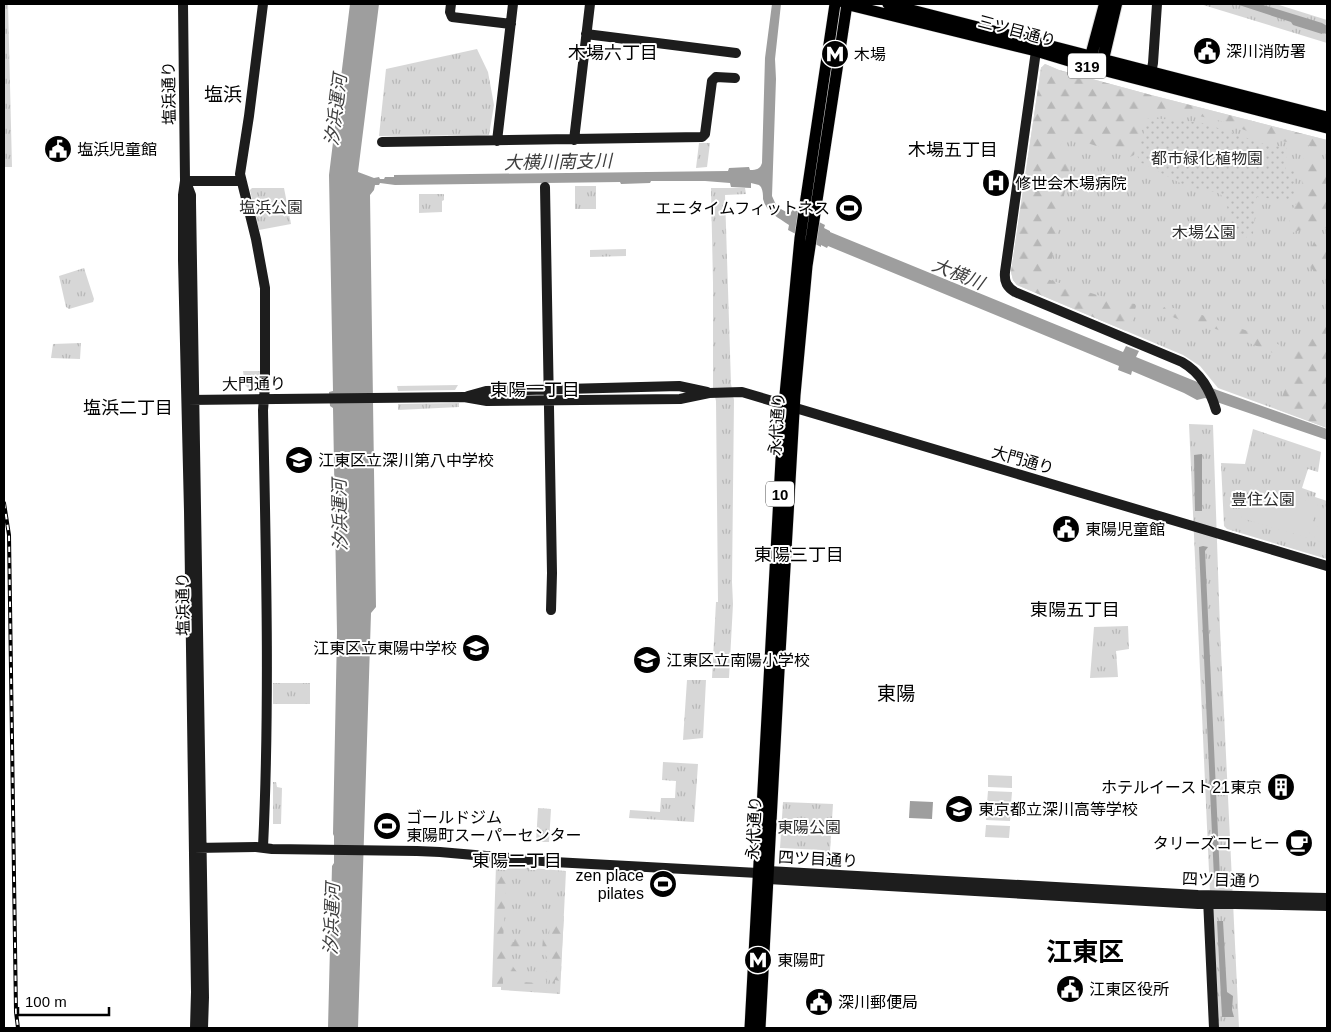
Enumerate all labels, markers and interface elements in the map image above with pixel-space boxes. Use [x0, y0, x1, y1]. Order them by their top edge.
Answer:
street label: 三ツ目通り [976, 12, 1058, 50]
public building icon: 深川消防署 [1192, 36, 1222, 66]
metro station icon: 木場 [820, 39, 850, 69]
district label: 木場六丁目 [568, 43, 658, 63]
place label: 深川消防署 [1226, 43, 1306, 60]
place label: 木場 [854, 46, 886, 63]
road number: 319 [1068, 54, 1106, 78]
street label: 塩浜通り [160, 61, 178, 125]
water label: 汐浜運河 [322, 70, 351, 147]
district label: 塩浜 [204, 84, 242, 105]
public building icon: 塩浜児童館 [43, 134, 73, 164]
district label: 木場五丁目 [908, 140, 998, 160]
place label: 塩浜児童館 [77, 141, 157, 158]
park label: 都市緑化植物園 [1151, 150, 1263, 167]
water label: 大横川南支川 [504, 151, 614, 173]
hospital icon: 修世会木場病院 [981, 168, 1011, 198]
place label: 修世会木場病院 [1015, 175, 1127, 192]
sports icon: エニタイムフィットネス [834, 193, 864, 223]
park label: 塩浜公園 [239, 199, 303, 216]
place label: エニタイムフィットネス [656, 200, 830, 217]
park label: 木場公園 [1172, 224, 1236, 241]
water label: 大横川 [929, 255, 989, 294]
street label: 大門通り [222, 375, 286, 393]
district label: 東陽一丁目 [490, 380, 580, 400]
street label: 永代通り [766, 391, 788, 457]
district label: 塩浜二丁目 [83, 398, 173, 418]
street label: 大門通り [990, 443, 1056, 477]
school or university icon: 江東区立深川第八中学校 [284, 445, 314, 475]
place label: 江東区立深川第八中学校 [318, 452, 494, 469]
water label: 汐浜運河 [329, 476, 351, 551]
road number: 10 [766, 482, 794, 506]
park label: 豊住公園 [1231, 491, 1295, 508]
public building icon: 東陽児童館 [1051, 514, 1081, 544]
place label: 東陽児童館 [1085, 521, 1165, 538]
district label: 東陽三丁目 [754, 545, 844, 565]
street label: 塩浜通り [174, 572, 192, 636]
district label: 東陽五丁目 [1030, 600, 1120, 620]
school or university icon: 江東区立東陽中学校 [461, 633, 491, 663]
place label: 江東区立東陽中学校 [313, 640, 457, 657]
school or university icon: 江東区立南陽小学校 [632, 645, 662, 675]
place label: 江東区立南陽小学校 [666, 652, 810, 669]
district label: 東陽 [877, 683, 915, 704]
building icon: ホテルイースト21東京 [1266, 772, 1296, 802]
place label: ホテルイースト21東京 [1101, 779, 1262, 796]
school or university icon: 東京都立深川高等学校 [944, 794, 974, 824]
street label: 永代通り [744, 796, 764, 860]
place label: 東京都立深川高等学校 [978, 801, 1138, 818]
place label: ゴールドジム 東陽町スーパーセンター [406, 809, 582, 844]
sports icon: ゴールドジム 東陽町スーパーセンター [372, 811, 402, 841]
park label: 東陽公園 [777, 819, 841, 836]
cafe icon: タリーズコーヒー [1284, 828, 1314, 858]
place label: タリーズコーヒー [1153, 835, 1280, 852]
street label: 四ツ目通り [778, 848, 858, 870]
district label: 東陽二丁目 [472, 851, 562, 871]
place label: zen place pilates [576, 867, 644, 902]
sports icon: zen place pilates [648, 869, 678, 899]
street label: 四ツ目通り [1182, 870, 1262, 890]
water label: 汐浜運河 [321, 880, 343, 955]
district label: 江東区 [1046, 937, 1124, 967]
metro station icon: 東陽町 [743, 945, 773, 975]
place label: 東陽町 [777, 952, 825, 969]
public building icon: 江東区役所 [1055, 974, 1085, 1004]
place label: 江東区役所 [1089, 981, 1169, 998]
scale bar [18, 984, 109, 1016]
public building icon: 深川郵便局 [804, 987, 834, 1017]
text: 100 m [25, 993, 67, 1010]
place label: 深川郵便局 [838, 994, 918, 1011]

